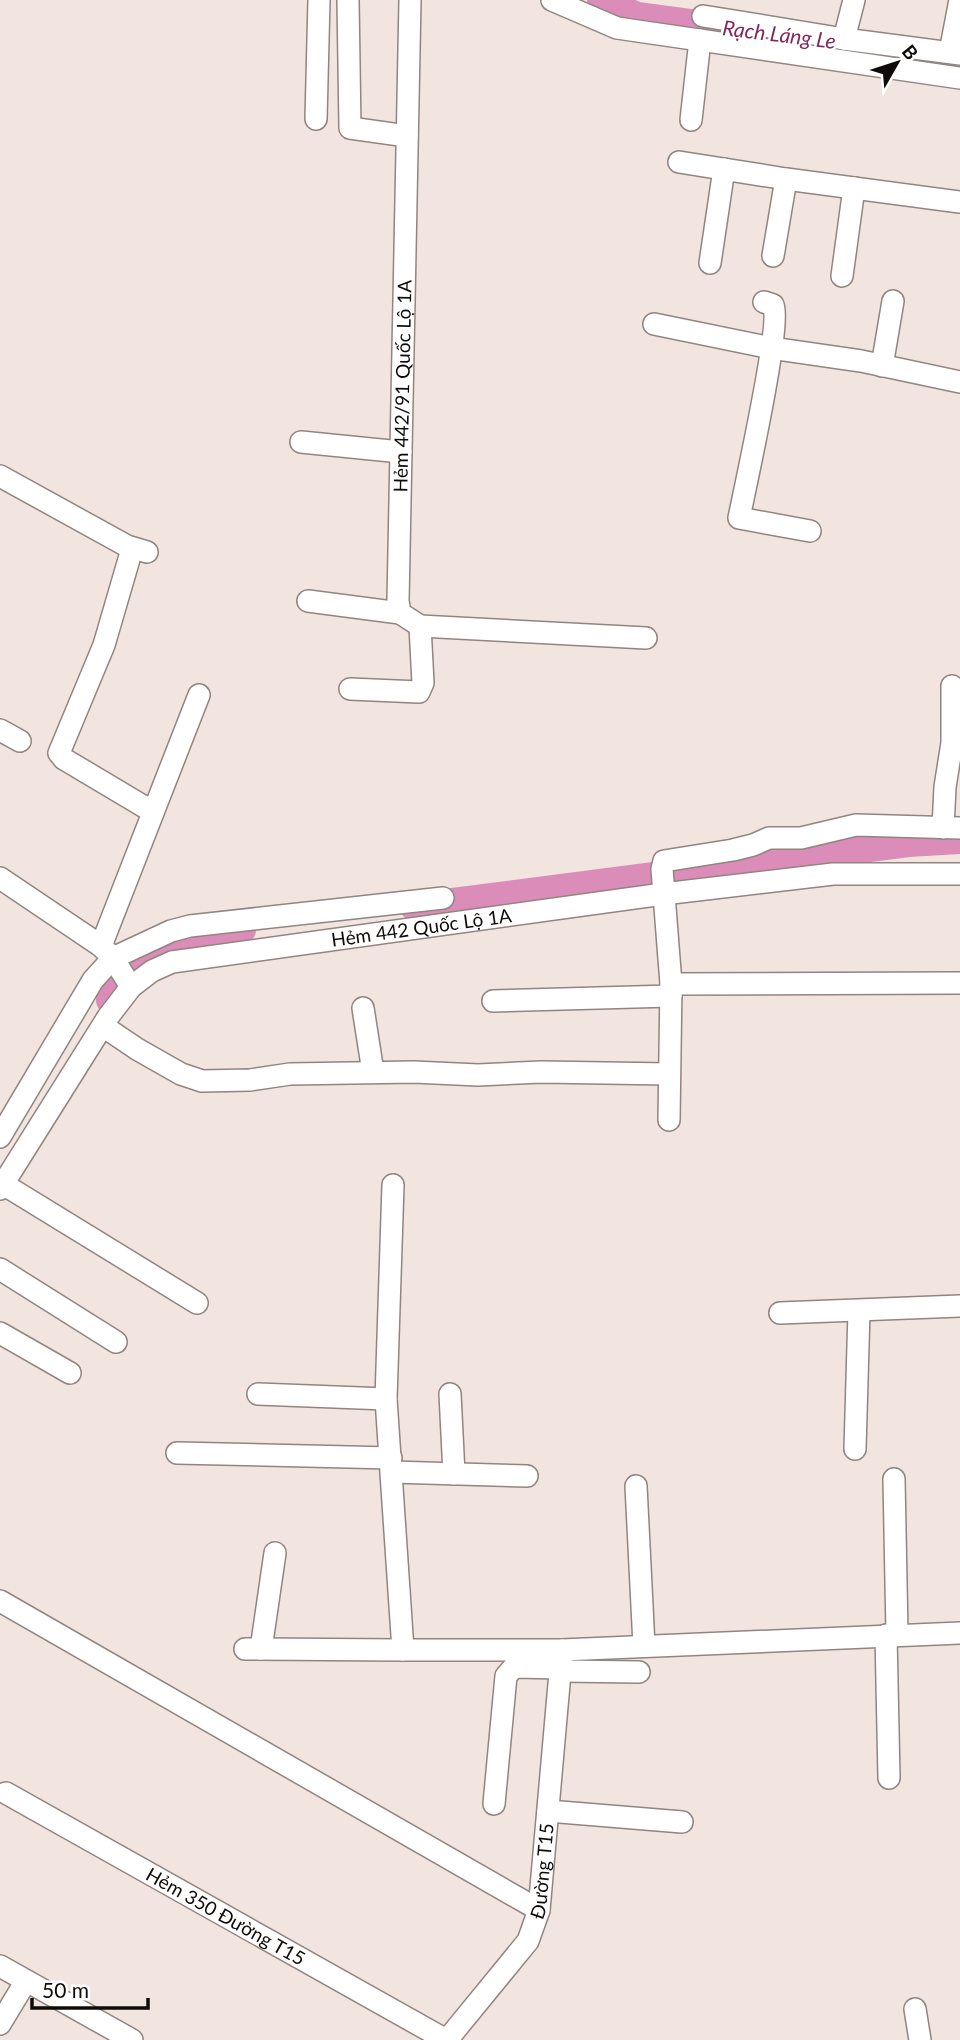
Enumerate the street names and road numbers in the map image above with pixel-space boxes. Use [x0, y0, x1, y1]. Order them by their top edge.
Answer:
street label: Hẻm 442/91 Quốc Lộ 1A [388, 279, 415, 492]
street label: Hẻm 442 Quốc Lộ 1A [330, 903, 513, 951]
street label: Đường T15 [525, 1822, 558, 1922]
street label: Hẻm 350 Đường T15 [142, 1862, 310, 1970]

